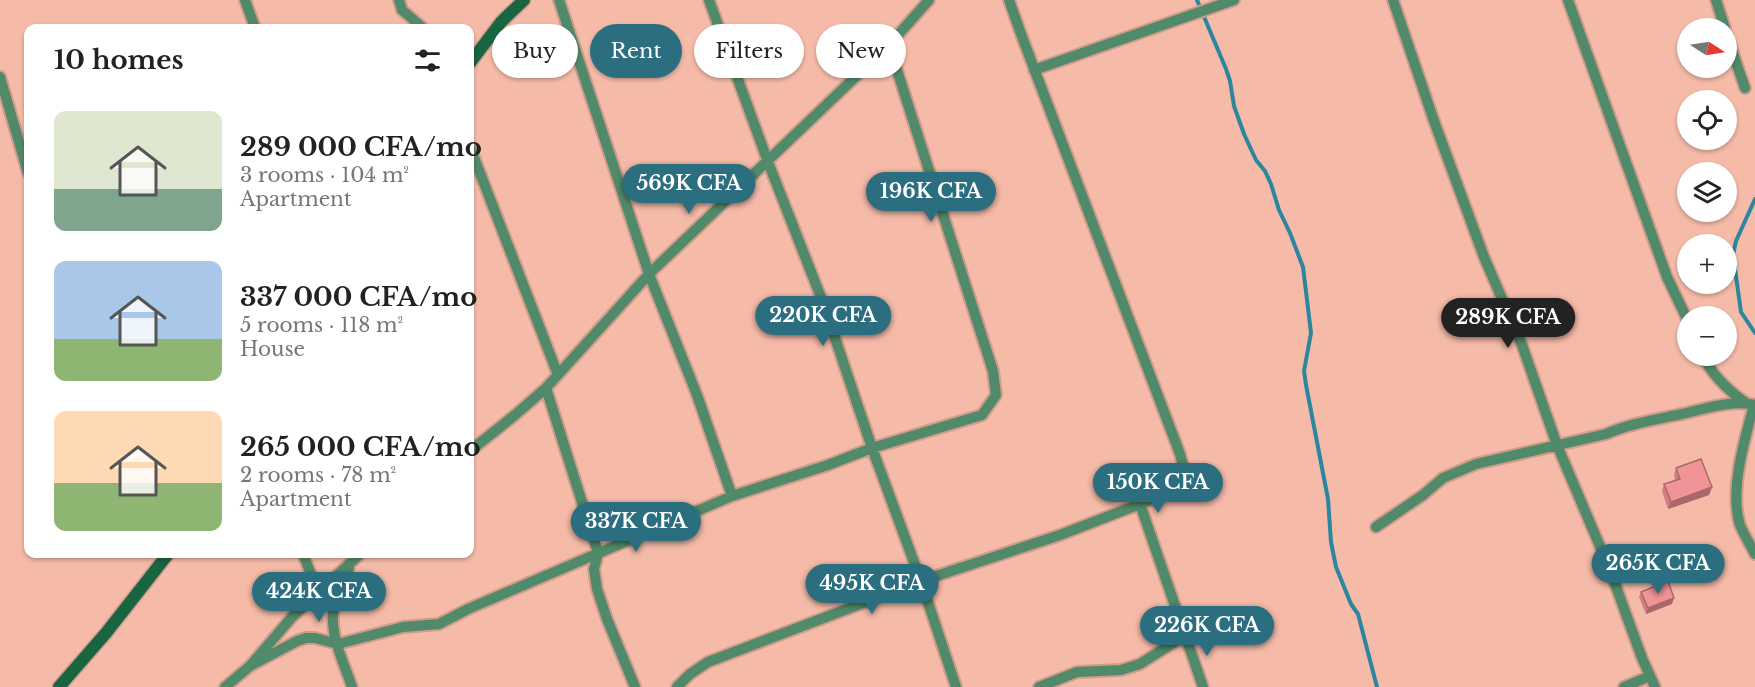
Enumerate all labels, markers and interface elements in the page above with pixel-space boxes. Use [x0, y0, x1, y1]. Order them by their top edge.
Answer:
north arrow [1677, 18, 1737, 78]
map controls [1677, 18, 1737, 366]
chip: Buy [492, 24, 578, 78]
chip: Rent [590, 24, 682, 78]
chip: Filters [694, 24, 804, 78]
chip: New [816, 24, 906, 78]
text: 10 homes [54, 44, 184, 76]
icon: filters [411, 44, 444, 77]
button: locate [1677, 90, 1737, 150]
text: 289 000 CFA/mo [240, 131, 482, 163]
icon: home [102, 135, 174, 207]
button: layers [1677, 162, 1737, 222]
text: 3 rooms · 104 m² [240, 163, 409, 187]
pin: 569K CFA [627, 164, 751, 215]
text: 569K CFA [636, 171, 742, 195]
pin: 196K CFA [869, 172, 993, 223]
text: 196K CFA [880, 179, 982, 203]
text: Apartment [240, 187, 351, 211]
button: + [1677, 234, 1737, 294]
text: 337 000 CFA/mo [240, 281, 477, 313]
icon: home [102, 285, 174, 357]
pin: 220K CFA [761, 296, 885, 347]
pin: 289K CFA [1446, 298, 1570, 349]
text: 220K CFA [769, 303, 877, 327]
text: 289K CFA [1455, 305, 1561, 329]
button: − [1677, 306, 1737, 366]
text: 5 rooms · 118 m² [240, 313, 403, 337]
text: House [240, 337, 305, 361]
text: 265 000 CFA/mo [240, 431, 481, 463]
icon: home [102, 435, 174, 507]
text: 2 rooms · 78 m² [240, 463, 396, 487]
pin: 150K CFA [1096, 463, 1220, 514]
text: 150K CFA [1107, 470, 1209, 494]
text: Apartment [240, 487, 351, 511]
pin: 337K CFA [574, 502, 698, 553]
text: 337K CFA [585, 509, 687, 533]
pin: 265K CFA [1596, 544, 1720, 595]
text: 265K CFA [1606, 551, 1710, 575]
pin: 495K CFA [810, 564, 934, 615]
text: 495K CFA [819, 571, 925, 595]
pin: 424K CFA [257, 572, 381, 623]
text: 424K CFA [266, 579, 372, 603]
pin: 226K CFA [1145, 606, 1269, 657]
text: 226K CFA [1154, 613, 1260, 637]

